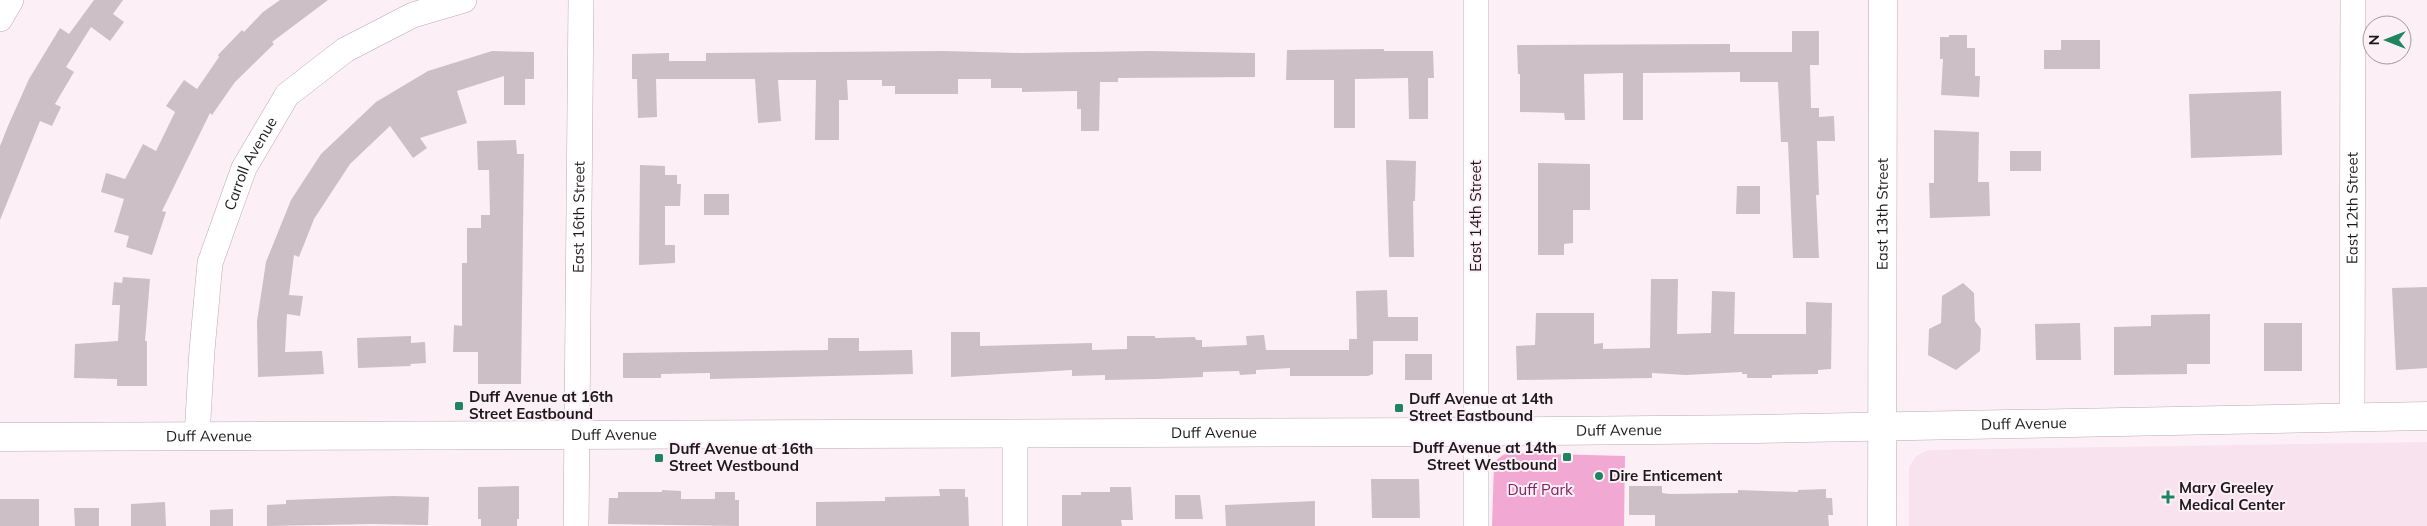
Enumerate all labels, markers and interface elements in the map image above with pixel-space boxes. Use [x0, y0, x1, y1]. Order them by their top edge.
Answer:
north arrow [2362, 15, 2412, 65]
text: N [2365, 35, 2383, 45]
street label: Carroll Avenue [220, 113, 281, 213]
street label: East 12th Street [2342, 152, 2362, 264]
street label: East 13th Street [1872, 158, 1892, 270]
street label: East 14th Street [1466, 160, 1485, 272]
street label: East 16th Street [568, 161, 588, 273]
place label: Duff Avenue at 16th Street Eastbound [469, 387, 613, 423]
place label: Duff Avenue at 14th Street Eastbound [1409, 389, 1553, 425]
marker: Duff Avenue at 16th Street Eastbound [453, 400, 465, 412]
marker: Duff Avenue at 14th Street Eastbound [1393, 402, 1405, 414]
street label: Duff Avenue [1981, 413, 2067, 434]
street label: Duff Avenue [1576, 420, 1662, 440]
street label: Duff Avenue [1171, 423, 1257, 442]
street label: Duff Avenue [571, 425, 657, 444]
street label: Duff Avenue [166, 426, 252, 445]
place label: Duff Avenue at 14th Street Westbound [1413, 438, 1557, 474]
place label: Duff Avenue at 16th Street Westbound [669, 439, 813, 475]
marker: Duff Avenue at 14th Street Westbound [1561, 451, 1573, 463]
marker: Duff Avenue at 16th Street Westbound [653, 452, 665, 464]
place label: Dire Enticement [1609, 466, 1722, 485]
marker: Dire Enticement [1593, 470, 1605, 482]
place label: Mary Greeley Medical Center [2179, 478, 2285, 514]
park label: Duff Park [1507, 480, 1573, 499]
marker: Mary Greeley Medical Center [2161, 490, 2175, 504]

